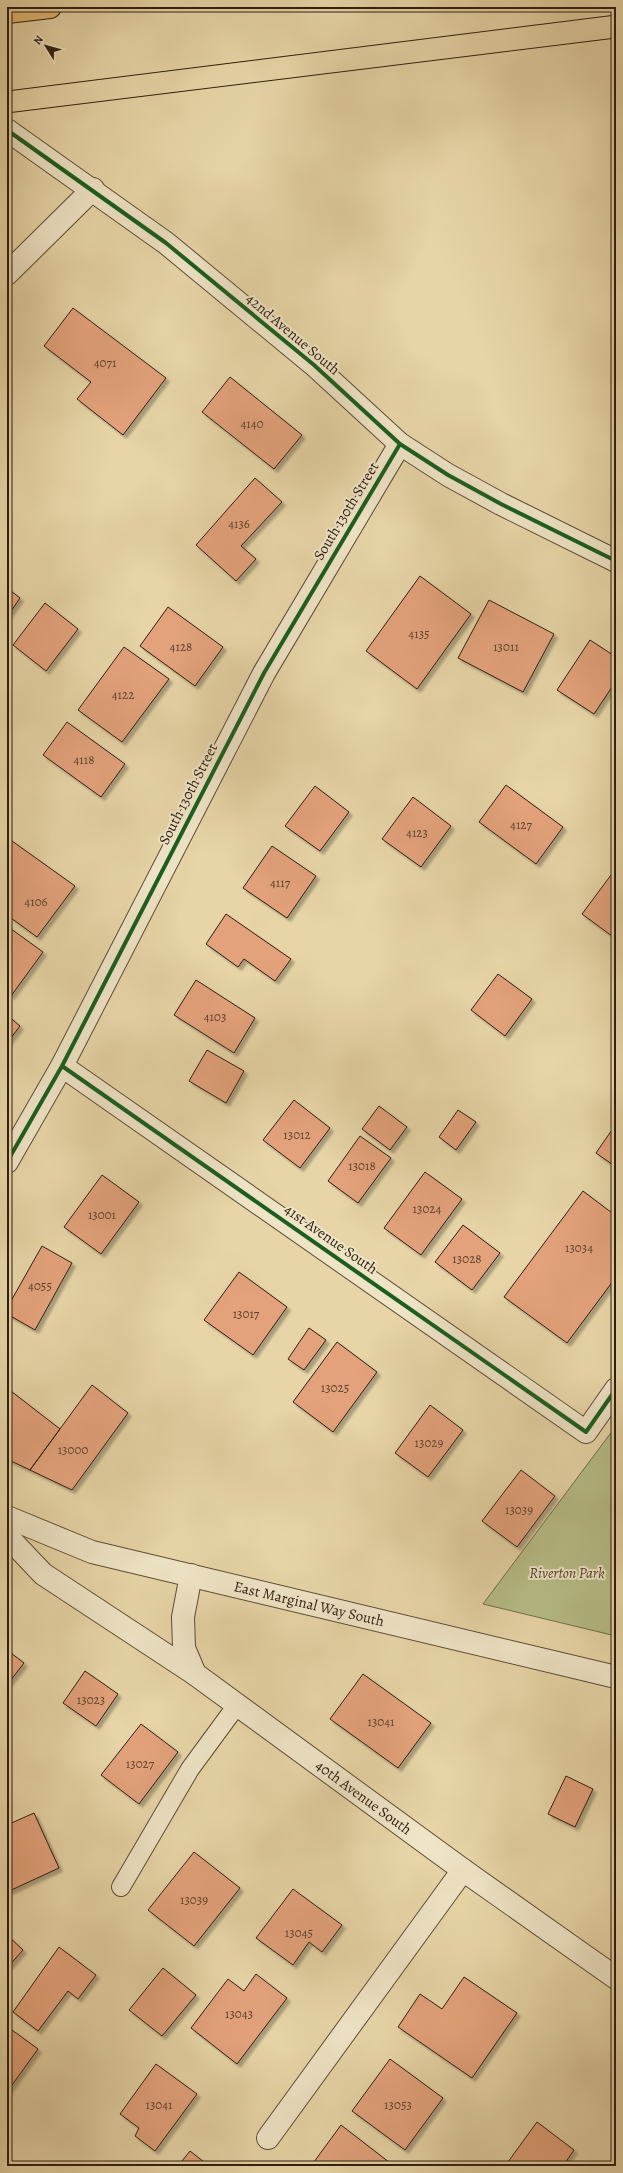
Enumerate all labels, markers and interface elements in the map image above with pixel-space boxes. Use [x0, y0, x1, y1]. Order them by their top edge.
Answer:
north arrow [26, 26, 66, 66]
text: N [30, 33, 47, 48]
street label: 42nd Avenue South [242, 289, 344, 379]
house number: 4071 [94, 354, 117, 371]
house number: 4140 [240, 415, 264, 432]
street label: South 130th Street [309, 458, 383, 564]
house number: 4136 [228, 515, 250, 532]
house number: 4135 [408, 625, 430, 642]
house number: 4128 [170, 638, 192, 655]
house number: 13011 [493, 638, 519, 655]
house number: 4122 [112, 686, 134, 703]
street label: South 130th Street [154, 740, 222, 848]
house number: 4118 [73, 751, 95, 768]
house number: 4127 [510, 816, 533, 833]
house number: 4123 [406, 824, 428, 841]
house number: 4117 [270, 874, 291, 891]
house number: 4106 [24, 893, 48, 910]
house number: 4103 [204, 1008, 226, 1025]
house number: 13012 [283, 1126, 311, 1143]
house number: 13018 [348, 1157, 376, 1174]
street label: 41st Avenue South [280, 1199, 382, 1279]
house number: 13024 [413, 1200, 442, 1217]
house number: 13001 [88, 1206, 117, 1223]
house number: 13034 [565, 1239, 593, 1256]
house number: 13028 [452, 1250, 482, 1267]
house number: 4055 [28, 1277, 52, 1294]
house number: 13017 [233, 1305, 260, 1322]
house number: 13025 [321, 1379, 349, 1396]
house number: 13029 [415, 1434, 444, 1451]
house number: 13000 [58, 1441, 88, 1458]
house number: 13039 [505, 1501, 533, 1518]
park label: Riverton Park [529, 1563, 605, 1583]
street label: East Marginal Way South [232, 1576, 386, 1631]
house number: 13023 [77, 1691, 105, 1708]
house number: 13041 [367, 1713, 395, 1730]
house number: 13027 [126, 1755, 155, 1772]
street label: 40th Avenue South [312, 1755, 416, 1839]
house number: 13039 [180, 1891, 208, 1908]
house number: 13045 [285, 1924, 313, 1941]
house number: 13043 [225, 2005, 253, 2022]
house number: 13041 [145, 2096, 173, 2113]
house number: 13053 [384, 2096, 412, 2113]

